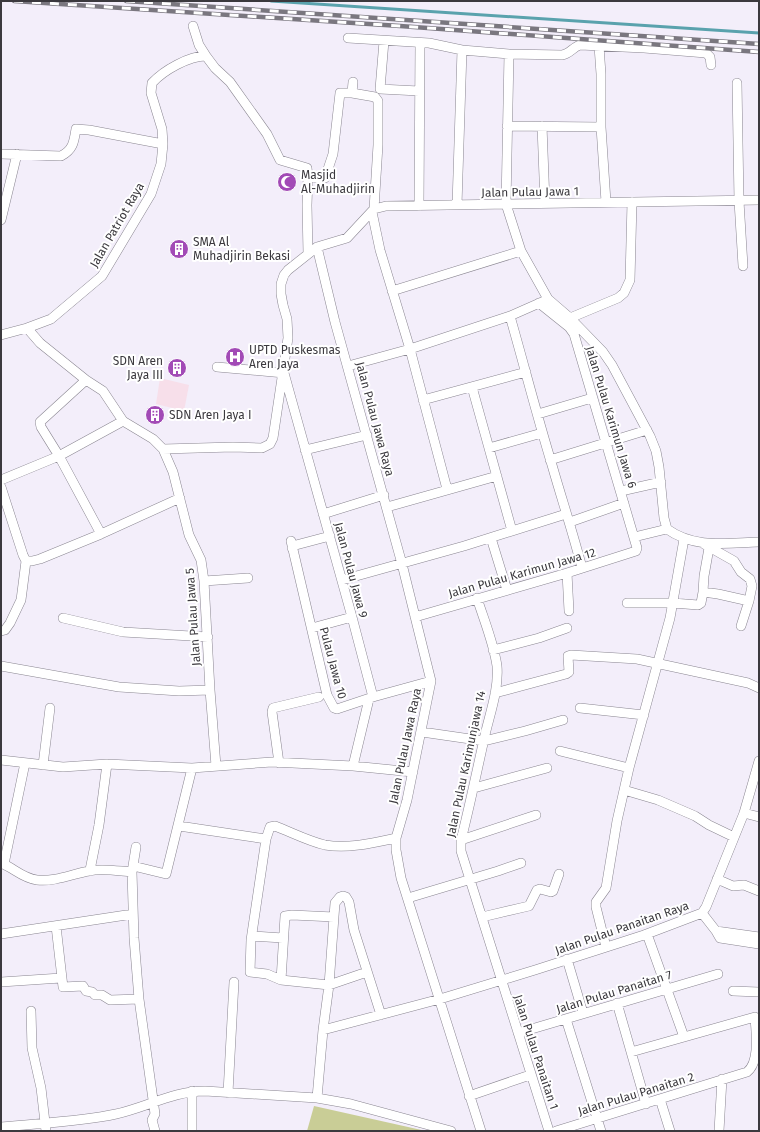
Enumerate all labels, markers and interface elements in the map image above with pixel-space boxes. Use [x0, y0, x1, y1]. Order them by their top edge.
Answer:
place label: Masjid Al-Muhadjirin [301, 168, 375, 196]
mosque icon: Masjid Al-Muhadjirin [276, 171, 298, 193]
street label: Jalan Patriot Raya [87, 180, 147, 270]
street label: Jalan Pulau Jawa 1 [481, 184, 579, 200]
place label: SMA Al Muhadjirin Bekasi [193, 235, 290, 263]
building icon: SMA Al Muhadjirin Bekasi [168, 238, 190, 260]
place label: UPTD Puskesmas Aren Jaya [249, 343, 341, 371]
street label: Jalan Pulau Karimun Jawa 6 [583, 344, 639, 490]
hospital icon: UPTD Puskesmas Aren Jaya [224, 346, 246, 368]
place label: SDN Aren Jaya III [113, 354, 163, 382]
building icon: SDN Aren Jaya III [166, 357, 188, 379]
street label: Jalan Pulau Jawa Raya [353, 360, 397, 478]
building icon: SDN Aren Jaya I [144, 404, 166, 426]
place label: SDN Aren Jaya I [169, 408, 252, 422]
street label: Jalan Pulau Jawa 9 [331, 521, 371, 619]
street label: Jalan Pulau Karimun Jawa 12 [447, 545, 597, 601]
street label: Jalan Pulau Jawa 5 [183, 567, 203, 667]
street label: Pulau Jawa 10 [317, 625, 349, 701]
street label: Jalan Pulau Jawa Raya [386, 687, 424, 805]
street label: Jalan Pulau Karimunjawa 14 [444, 689, 489, 839]
street label: Jalan Pulau Panaitan Raya [553, 899, 691, 957]
street label: Jalan Pulau Panaitan 7 [555, 968, 673, 1016]
street label: Jalan Pulau Panaitan 1 [511, 993, 561, 1111]
street label: Jalan Pulau Panaitan 2 [576, 1070, 696, 1118]

